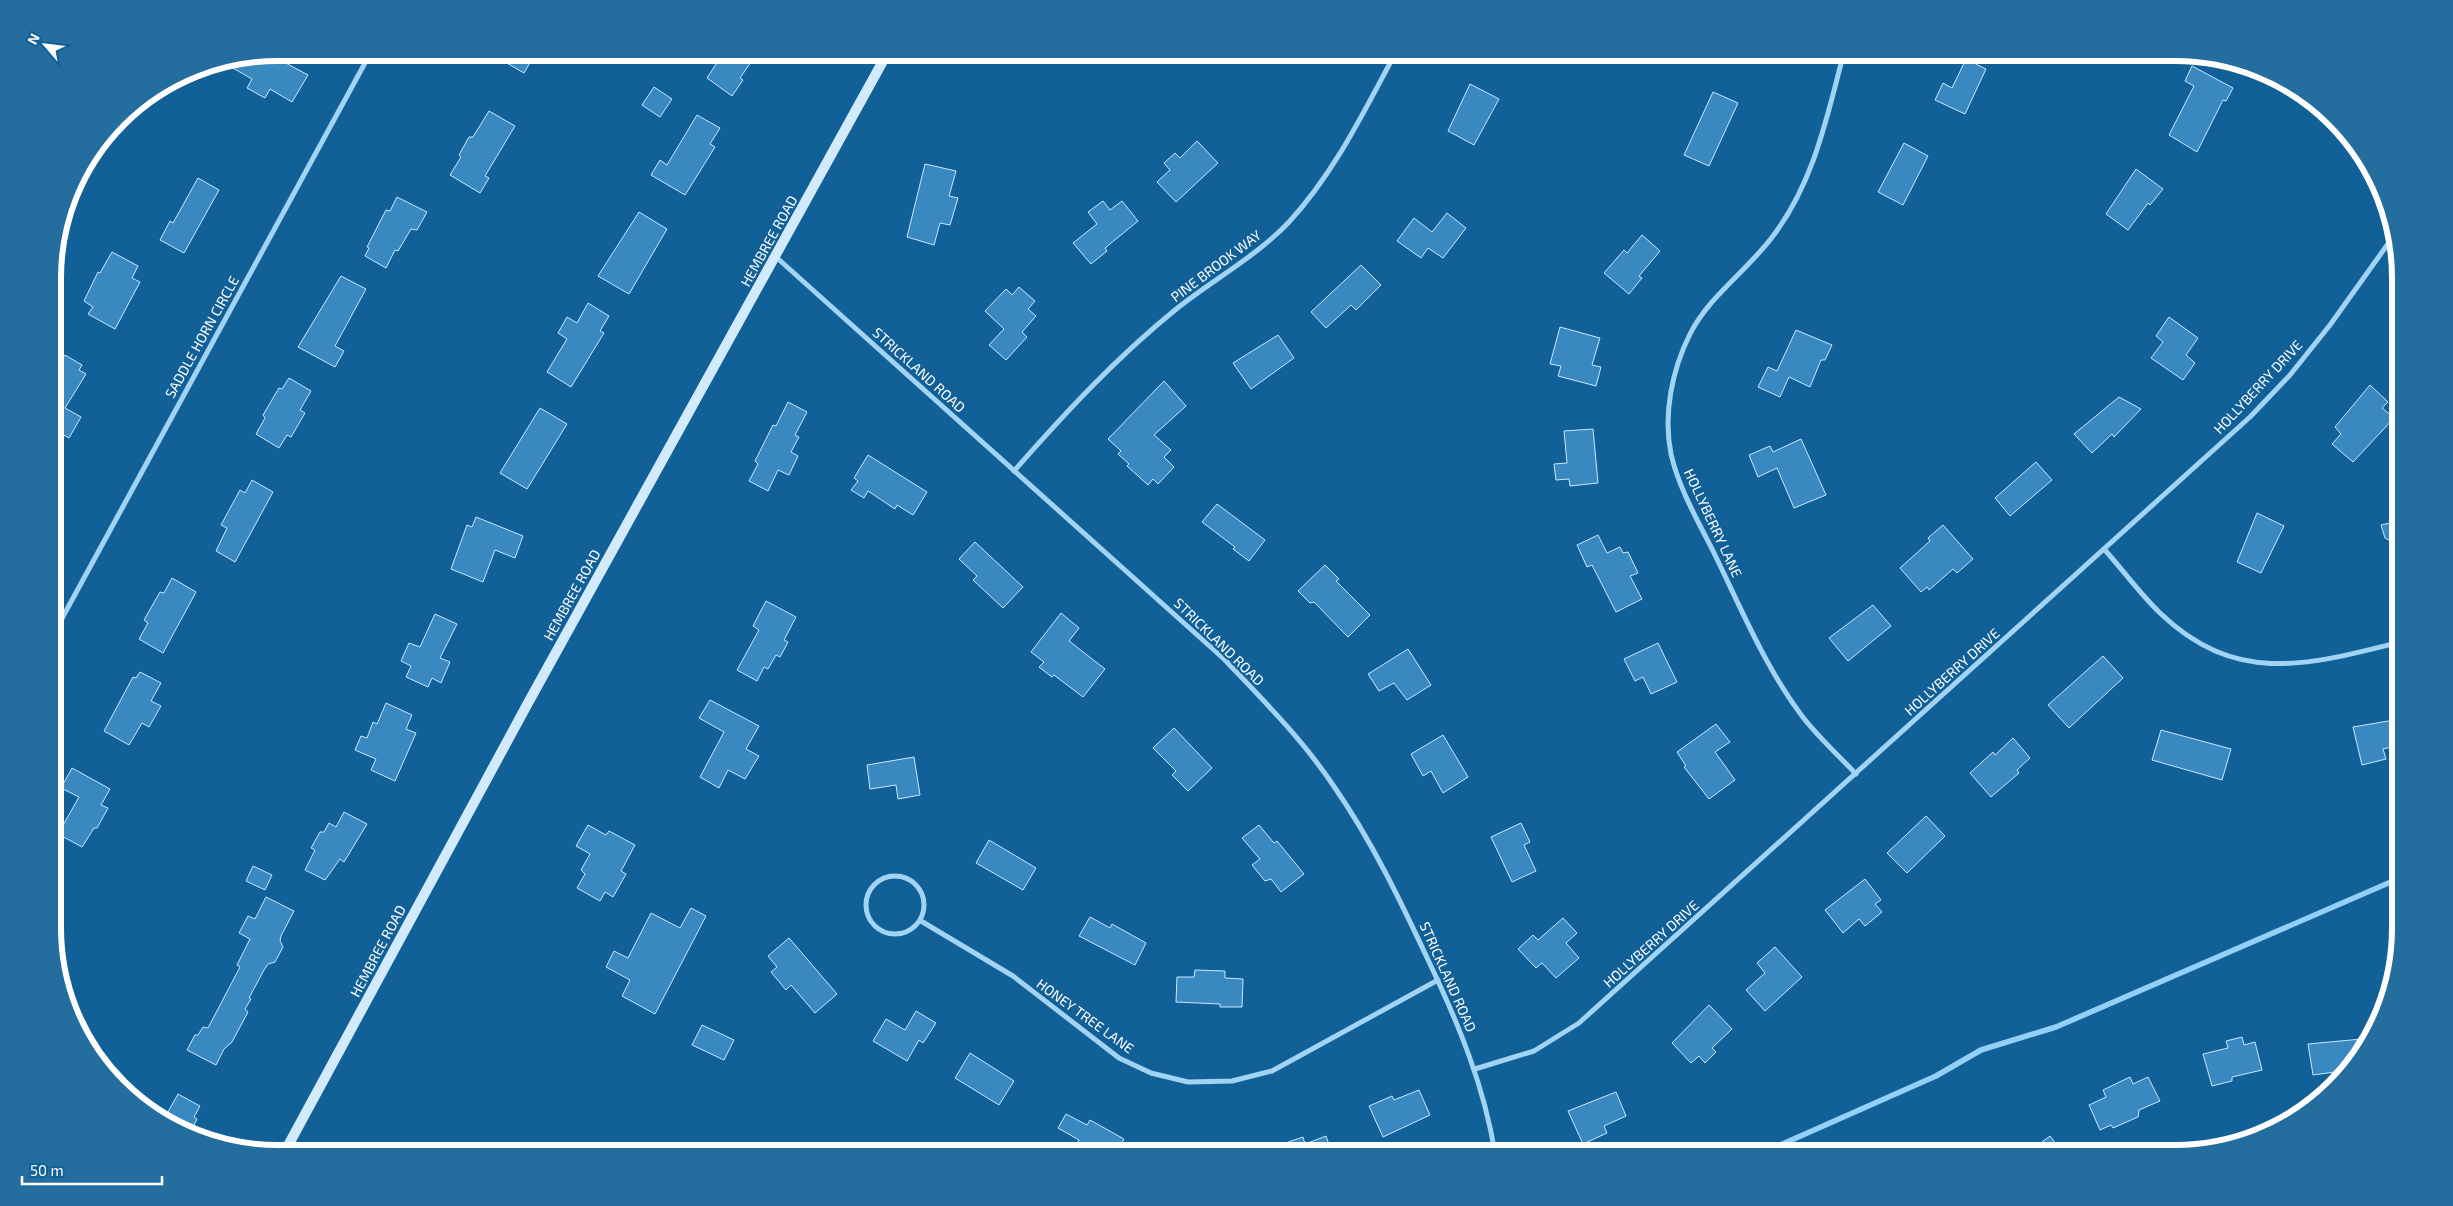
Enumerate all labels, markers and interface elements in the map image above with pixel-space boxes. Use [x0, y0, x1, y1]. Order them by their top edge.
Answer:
north arrow [20, 20, 70, 70]
text: N [23, 30, 43, 47]
street label: HEMBREE ROAD [737, 192, 801, 289]
street label: PINE BROOK WAY [1167, 226, 1264, 305]
street label: SADDLE HORN CIRCLE [161, 273, 242, 401]
street label: STRICKLAND ROAD [870, 324, 969, 416]
street label: HOLLYBERRY DRIVE [2210, 336, 2306, 437]
street label: HOLLYBERRY LANE [1681, 466, 1746, 580]
street label: HEMBREE ROAD [540, 546, 604, 643]
street label: STRICKLAND ROAD [1171, 594, 1268, 689]
street label: HOLLYBERRY DRIVE [1901, 624, 2003, 719]
street label: HOLLYBERRY DRIVE [1600, 896, 1702, 991]
street label: HEMBREE ROAD [346, 902, 409, 1000]
street label: STRICKLAND ROAD [1417, 919, 1480, 1034]
street label: HONEY TREE LANE [1033, 975, 1137, 1057]
scale bar [22, 1154, 162, 1186]
text: 50 m [30, 1161, 64, 1179]

